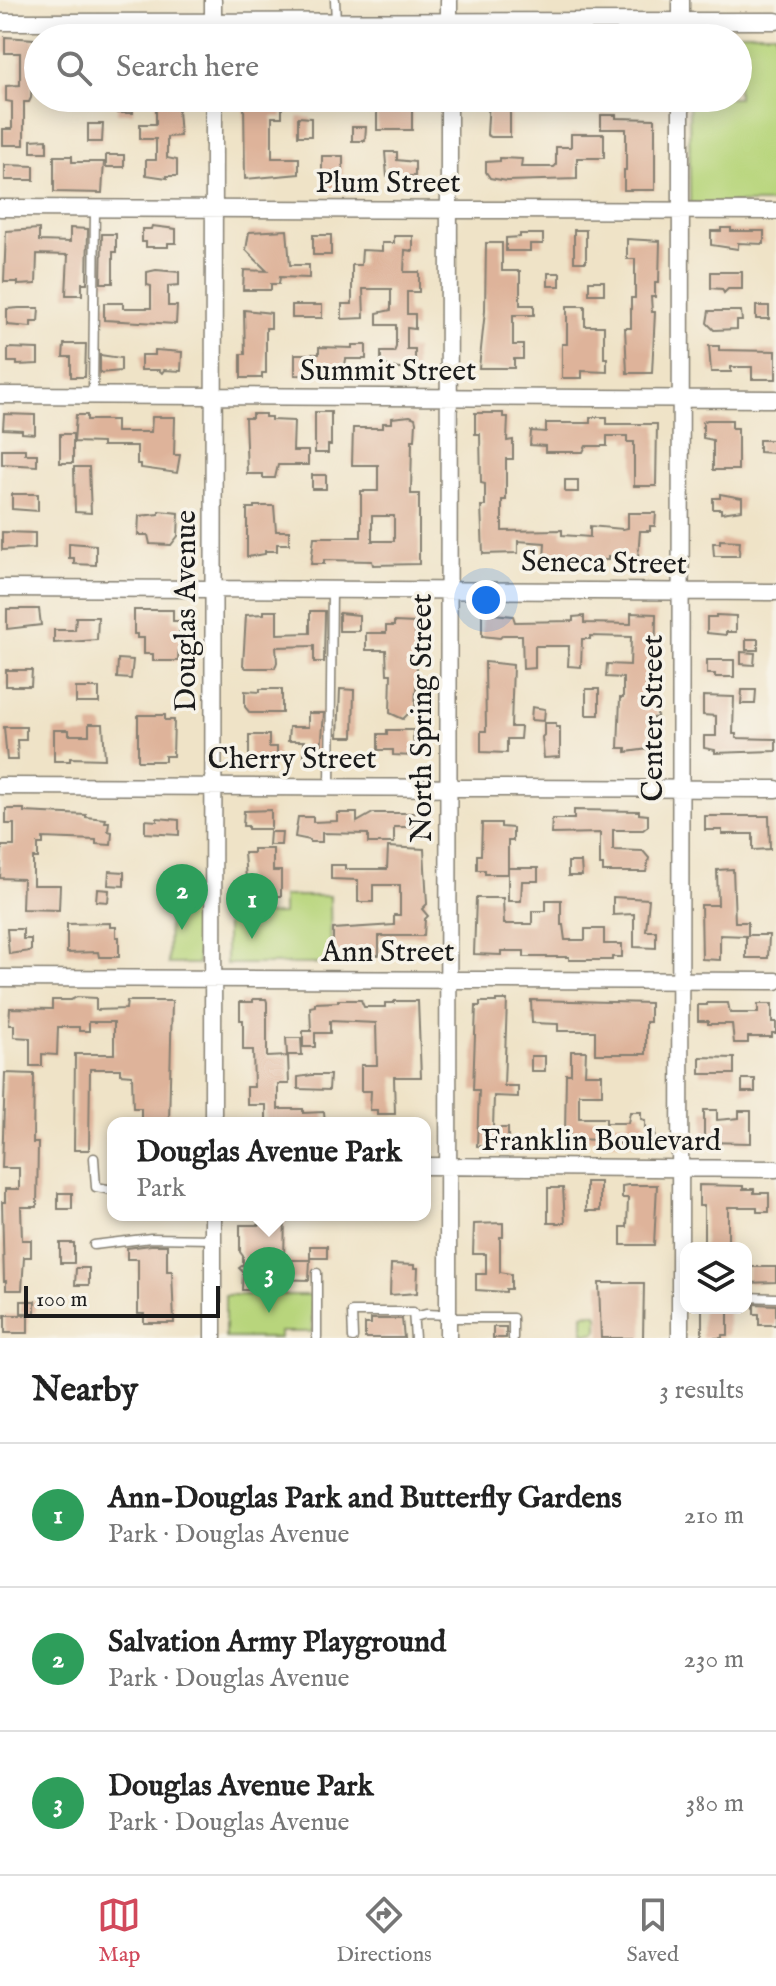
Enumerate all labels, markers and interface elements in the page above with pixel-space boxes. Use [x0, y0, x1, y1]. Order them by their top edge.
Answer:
search box [24, 24, 752, 112]
icon: search [52, 46, 96, 90]
text: Search here [116, 49, 259, 87]
street label: Plum Street [315, 165, 461, 203]
street label: Summit Street [300, 353, 476, 391]
street label: Douglas Avenue [168, 510, 206, 712]
street label: Seneca Street [521, 544, 687, 584]
your location [466, 580, 506, 620]
street label: North Spring Street [404, 594, 442, 842]
street label: Center Street [635, 634, 673, 802]
street label: Cherry Street [208, 741, 376, 779]
pin: 2 [156, 864, 208, 930]
pin: 1 [226, 873, 278, 939]
street label: Ann Street [320, 934, 455, 972]
popup [107, 1117, 431, 1221]
street label: Franklin Boulevard [481, 1123, 722, 1161]
text: Douglas Avenue Park [136, 1134, 402, 1172]
text: Park [136, 1172, 186, 1205]
map controls [680, 1242, 752, 1314]
button: layers [680, 1242, 752, 1314]
pin: 3 [243, 1247, 295, 1313]
scale bar [24, 1282, 220, 1318]
text: 100 m [36, 1286, 88, 1314]
text: Nearby [32, 1369, 138, 1412]
text: 3 results [659, 1374, 744, 1407]
text: Ann-Douglas Park and Butterfly Gardens [108, 1480, 622, 1518]
text: 1 [53, 1499, 63, 1532]
text: 210 m [684, 1499, 744, 1532]
text: Park · Douglas Avenue [108, 1518, 350, 1551]
text: Salvation Army Playground [108, 1624, 446, 1662]
text: 2 [52, 1643, 64, 1676]
text: 230 m [684, 1643, 744, 1676]
text: Park · Douglas Avenue [108, 1662, 350, 1695]
text: Douglas Avenue Park [108, 1768, 374, 1806]
text: 3 [53, 1787, 63, 1820]
text: 380 m [686, 1787, 744, 1820]
text: Park · Douglas Avenue [108, 1806, 350, 1839]
tab: Map [97, 1893, 141, 1969]
tab: Directions [336, 1893, 432, 1969]
tab: Saved [627, 1893, 679, 1969]

